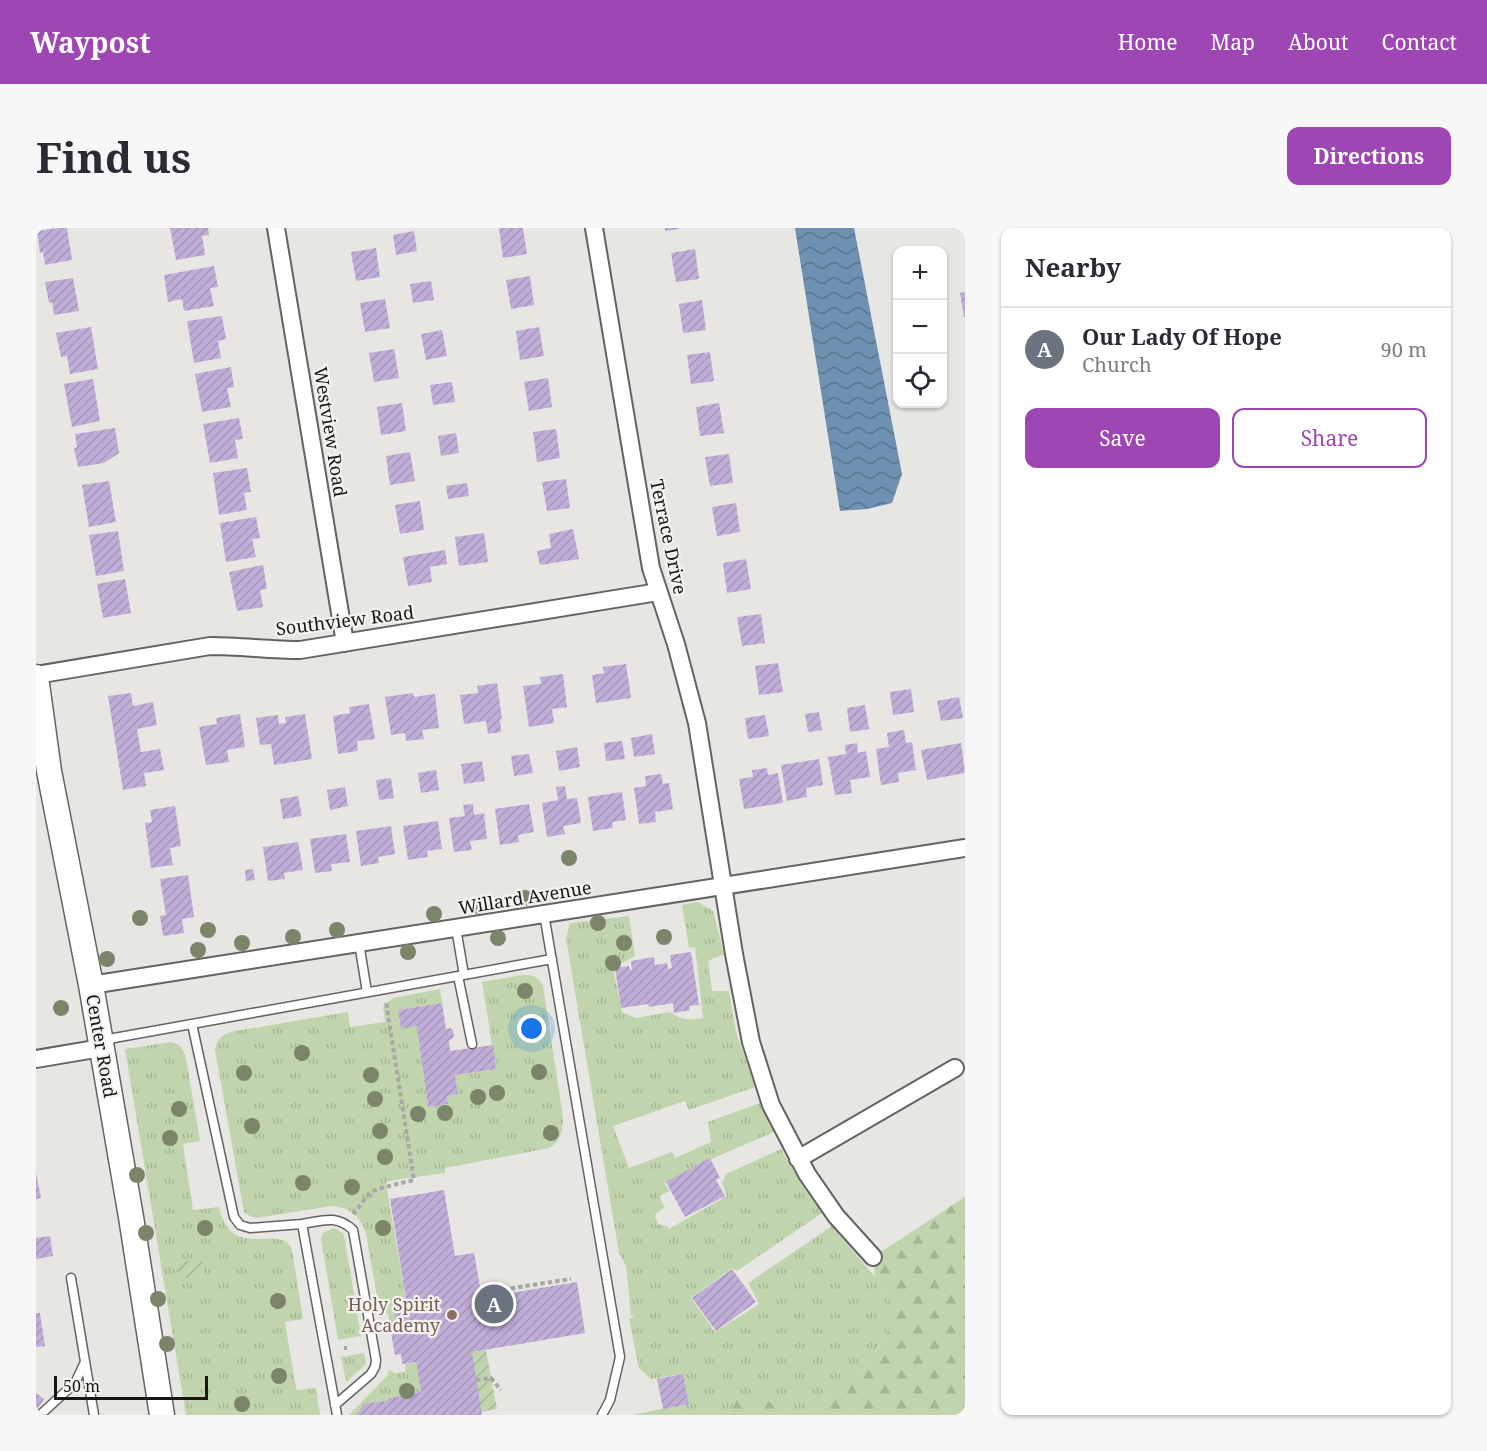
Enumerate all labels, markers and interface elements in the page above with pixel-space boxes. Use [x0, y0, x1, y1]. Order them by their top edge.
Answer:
text: Waypost [30, 23, 151, 61]
text: Home [1118, 28, 1178, 56]
text: Map [1211, 28, 1255, 56]
text: About [1288, 28, 1349, 56]
text: Contact [1382, 28, 1457, 56]
button: Directions [1287, 127, 1451, 185]
text: Find us [36, 128, 191, 185]
map controls [893, 246, 947, 408]
button: + [893, 246, 947, 300]
text: Nearby [1025, 249, 1121, 285]
button: − [893, 300, 947, 354]
text: Our Lady Of Hope [1082, 321, 1282, 351]
text: A [1037, 336, 1052, 363]
text: 90 m [1381, 336, 1427, 363]
text: Church [1082, 351, 1152, 378]
button: locate [893, 354, 947, 408]
street label: Westview Road [309, 365, 353, 499]
button: Save [1025, 408, 1220, 468]
button: Share [1232, 408, 1427, 468]
street label: Terrace Drive [645, 477, 693, 597]
street label: Southview Road [275, 600, 415, 640]
street label: Willard Avenue [457, 875, 593, 919]
street label: Center Road [81, 992, 123, 1100]
your location [517, 1014, 546, 1043]
pin: A [474, 1282, 514, 1326]
place label: Holy Spirit Academy [348, 1292, 441, 1337]
marker: Holy Spirit Academy [445, 1308, 459, 1322]
scale bar [54, 1373, 208, 1400]
text: 50 m [63, 1375, 100, 1397]

